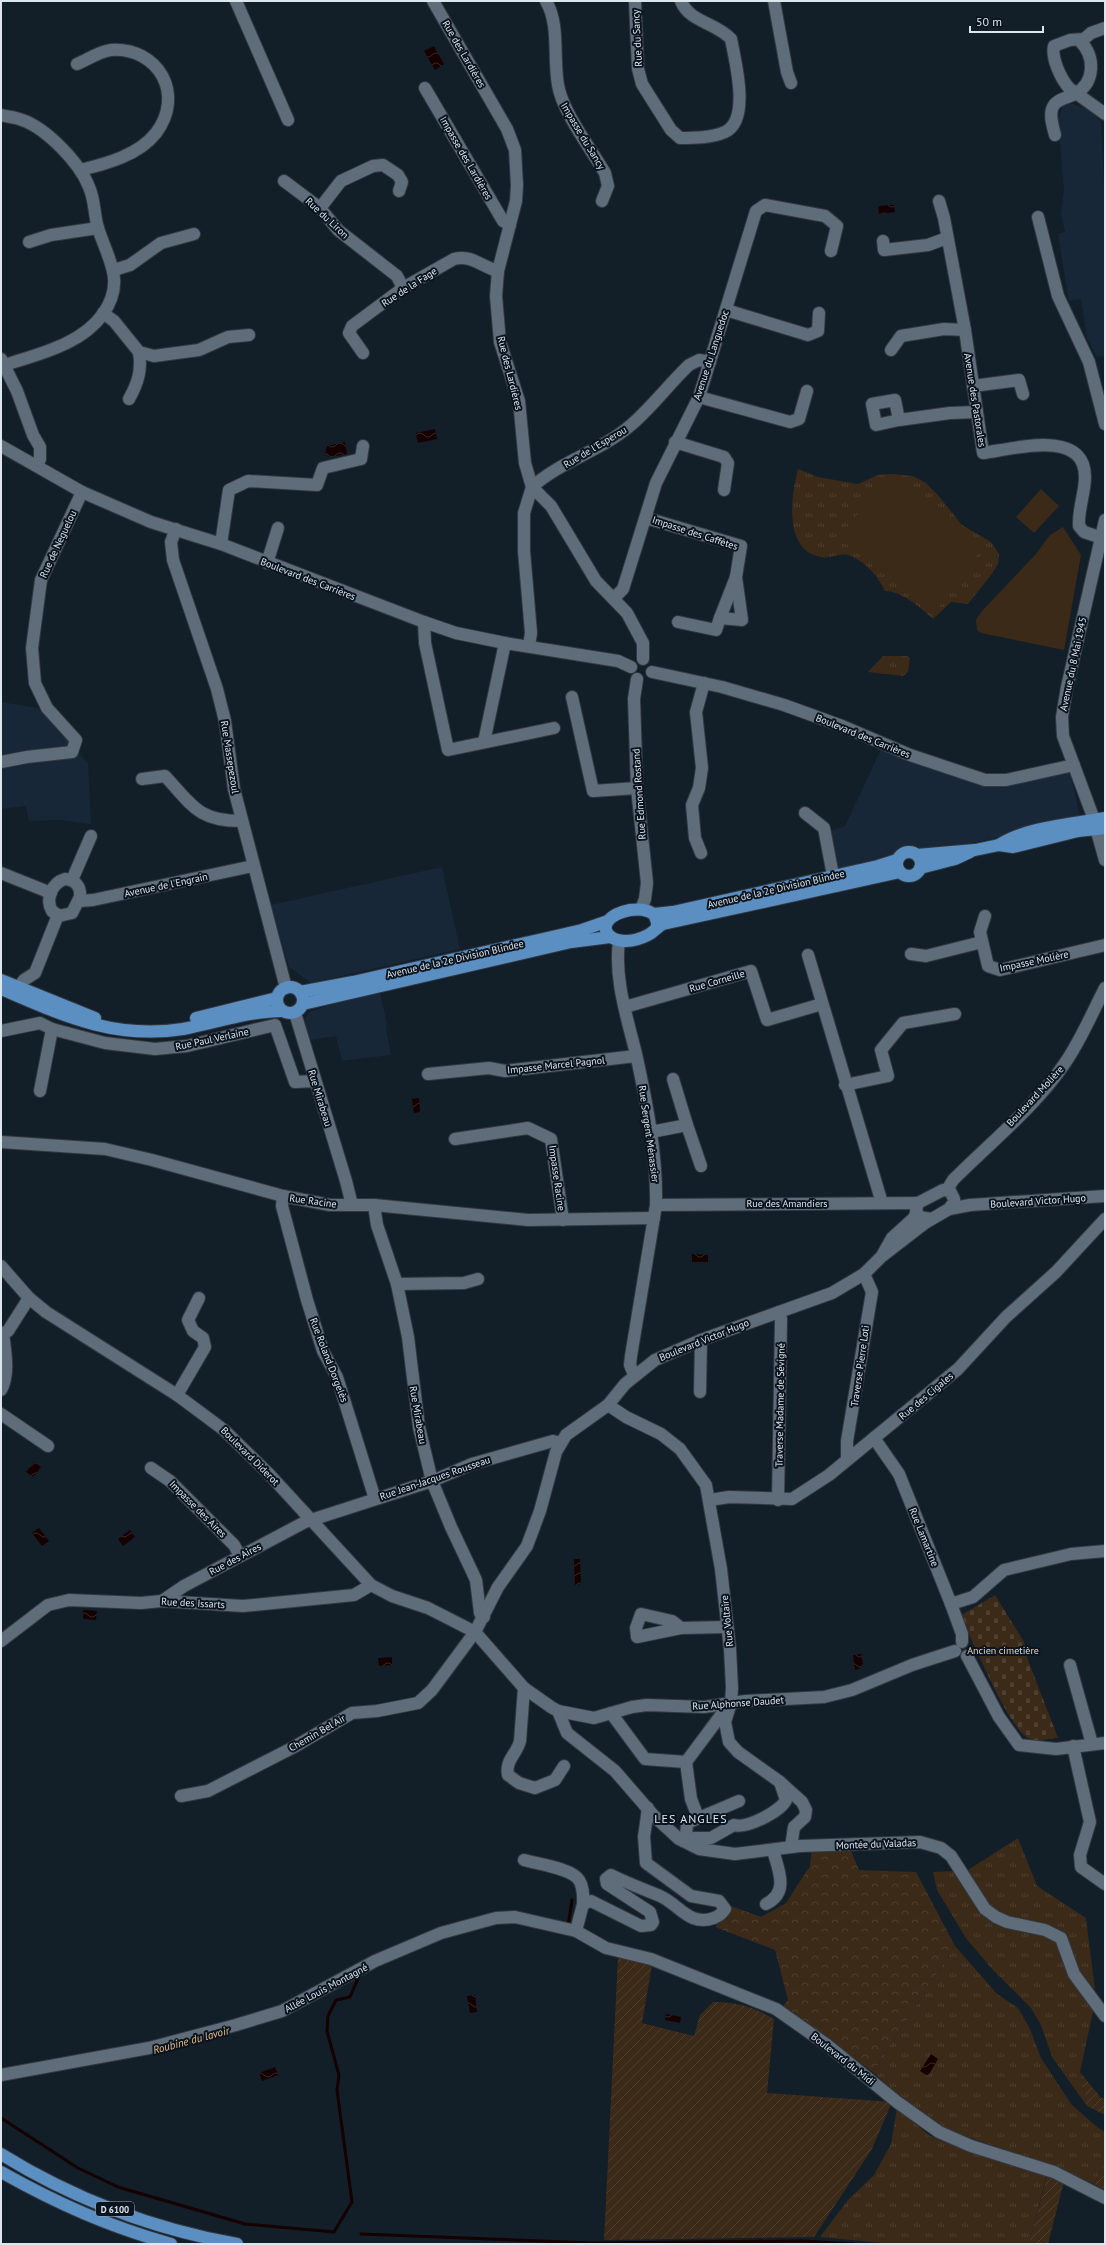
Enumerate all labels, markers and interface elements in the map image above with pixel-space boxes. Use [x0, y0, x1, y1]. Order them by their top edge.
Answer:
scale bar [970, 8, 1043, 34]
street label: Rue du Sancy [629, 9, 645, 67]
text: 50 m [976, 14, 1002, 29]
street label: Rue des Lardières [439, 18, 489, 90]
street label: Impasse du Sancy [558, 100, 608, 172]
street label: Impasse des Lardières [437, 114, 495, 202]
street label: Rue du Liron [303, 195, 351, 241]
street label: Rue de la Fage [379, 264, 439, 310]
street label: Avenue du Languedoc [690, 308, 732, 402]
street label: Rue des Lardières [495, 335, 525, 411]
street label: Avenue des Pastorales [961, 352, 989, 448]
street label: Rue de l'Esperou [561, 423, 629, 471]
street label: Rue de Neguelou [37, 508, 79, 580]
street label: Impasse des Caffètes [651, 513, 739, 553]
street label: Boulevard des Carrières [259, 555, 357, 603]
street label: Avenue du 8 Mai 1945 [1057, 616, 1089, 712]
street label: Boulevard des Carrières [814, 711, 912, 761]
street label: Rue Massepezoul [218, 720, 242, 794]
street label: Rue Edmond Rostand [629, 748, 649, 840]
street label: Avenue de la 2e Division Blindee [706, 867, 846, 911]
street label: Avenue de l'Engrain [123, 870, 209, 900]
street label: Avenue de la 2e Division Blindee [385, 937, 525, 981]
street label: Impasse Molière [998, 947, 1070, 975]
street label: Rue Corneille [688, 967, 746, 995]
street label: Rue Paul Verlaine [174, 1025, 250, 1053]
street label: Impasse Marcel Pagnol [507, 1053, 606, 1077]
street label: Boulevard Molière [1004, 1063, 1066, 1129]
street label: Rue Mirabeau [305, 1068, 335, 1128]
street label: Rue Sergent Ménassier [636, 1085, 662, 1184]
street label: Impasse Racine [546, 1144, 568, 1212]
street label: Rue Racine [289, 1191, 337, 1211]
street label: Boulevard Victor Hugo [990, 1191, 1086, 1211]
street label: Rue des Amandiers [746, 1197, 828, 1210]
street label: Rue Roland Dorgelès [307, 1316, 351, 1404]
street label: Boulevard Victor Hugo [657, 1316, 751, 1364]
street label: Traverse Pierre Loti [848, 1325, 872, 1407]
street label: Traverse Madame de Sévigné [772, 1343, 788, 1467]
street label: Rue des Cigales [896, 1369, 956, 1423]
street label: Rue Mirabeau [406, 1385, 430, 1445]
street label: Boulevard Diderot [218, 1424, 282, 1488]
street label: Rue Jean-Jacques Rousseau [378, 1453, 492, 1503]
street label: Impasse des Aires [167, 1478, 229, 1540]
street label: Rue Lamartine [906, 1506, 942, 1568]
street label: Rue des Aires [207, 1540, 263, 1578]
street label: Rue des Issarts [161, 1595, 225, 1611]
street label: Rue Voltaire [718, 1595, 736, 1647]
park label: Ancien cimetière [967, 1644, 1039, 1657]
street label: Rue Alphonse Daudet [692, 1693, 785, 1713]
street label: Chemin Bel Air [286, 1711, 348, 1754]
district label: LES ANGLES [654, 1811, 728, 1826]
street label: Montée du Valadas [836, 1836, 916, 1852]
street label: Allée Louis Montagné [282, 1961, 370, 2015]
water label: Roubine du lavoir [151, 2023, 232, 2057]
street label: Boulevard du Midi [808, 2030, 878, 2088]
road number: D 6100 [96, 2202, 134, 2216]

